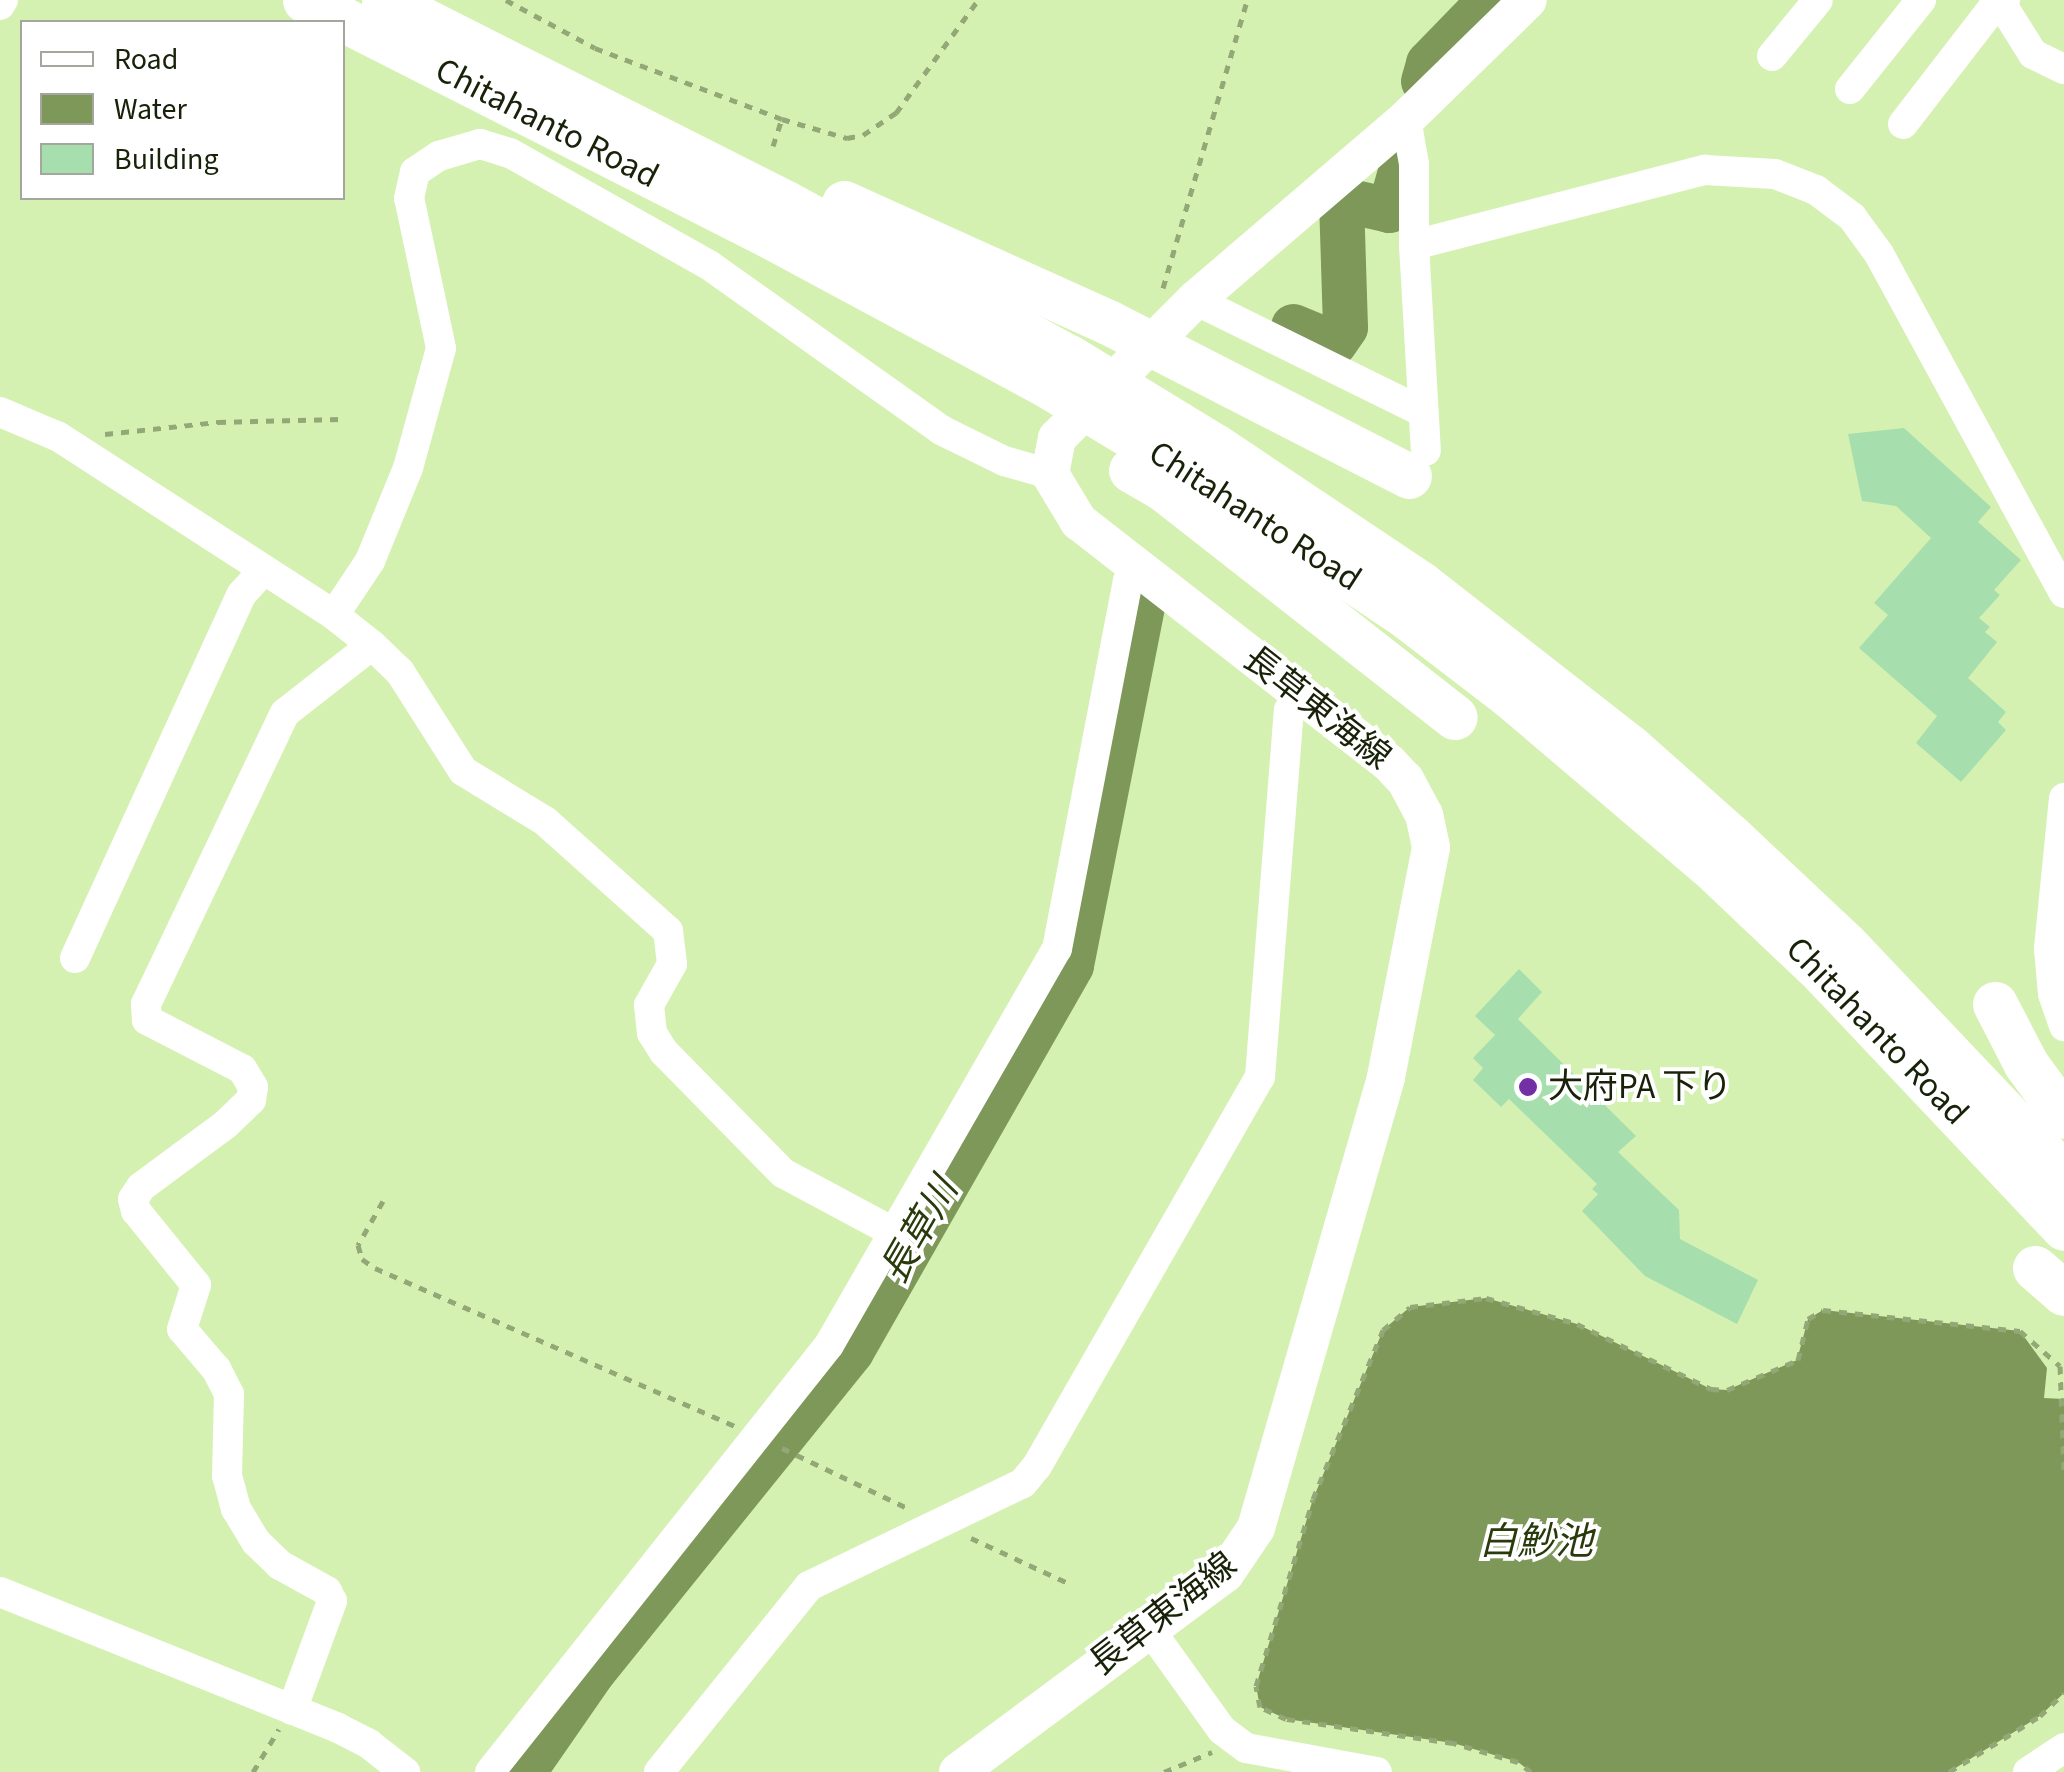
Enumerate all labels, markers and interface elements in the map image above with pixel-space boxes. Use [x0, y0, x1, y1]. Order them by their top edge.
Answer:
legend [20, 20, 345, 200]
text: Road [114, 38, 178, 81]
street label: Chitahanto Road [428, 49, 666, 197]
text: Water [114, 88, 187, 131]
text: Building [114, 138, 219, 181]
street label: Chitahanto Road [1141, 432, 1369, 600]
street label: 長草東海線 [1235, 638, 1399, 778]
street label: Chitahanto Road [1777, 928, 1977, 1134]
place label: 大府PA 下り [1548, 1066, 1732, 1108]
marker: 大府PA 下り [1517, 1076, 1539, 1098]
water label: 長草川 [872, 1170, 968, 1292]
water label: 白魦池 [1479, 1520, 1593, 1566]
street label: 長草東海線 [1081, 1544, 1245, 1684]

